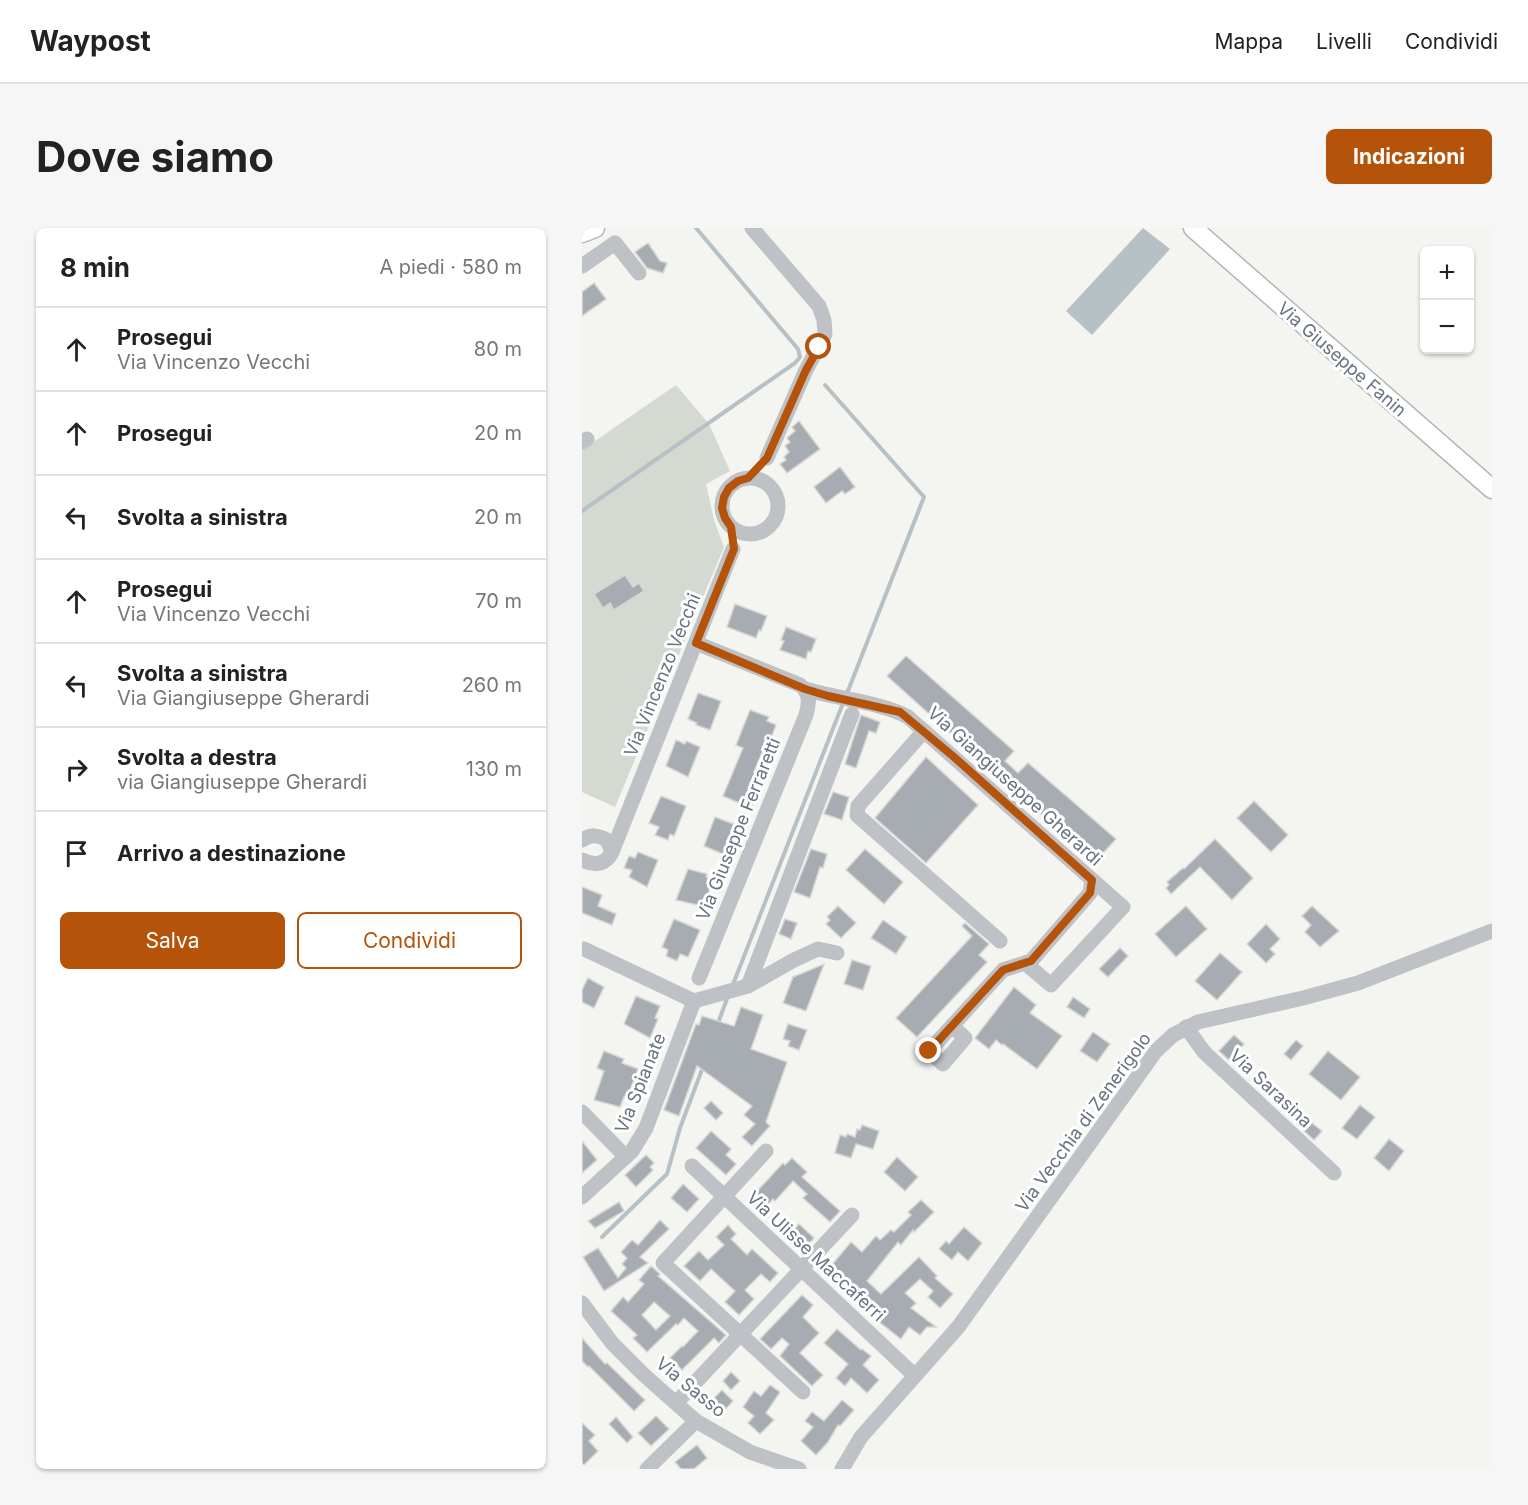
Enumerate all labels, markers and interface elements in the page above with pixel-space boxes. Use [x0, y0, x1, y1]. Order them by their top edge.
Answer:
text: Waypost [30, 24, 151, 58]
text: Mappa [1215, 29, 1283, 54]
text: Livelli [1316, 29, 1372, 54]
text: Condividi [1405, 29, 1498, 54]
button: Indicazioni [1326, 129, 1492, 184]
text: Dove siamo [36, 131, 274, 182]
map controls [1420, 246, 1474, 354]
button: + [1420, 246, 1474, 300]
text: 8 min [60, 252, 130, 283]
text: A piedi · 580 m [379, 255, 522, 279]
street label: Via Giuseppe Fanin [1273, 297, 1411, 421]
button: − [1420, 300, 1474, 354]
text: Prosegui [117, 324, 212, 350]
icon: ahead [60, 333, 93, 366]
route start [805, 333, 831, 359]
text: 80 m [474, 337, 522, 361]
text: Via Vincenzo Vecchi [117, 350, 310, 374]
icon: ahead [60, 417, 93, 450]
text: Prosegui [117, 420, 212, 446]
text: 20 m [474, 421, 522, 445]
icon: left [60, 501, 93, 534]
text: Svolta a sinistra [117, 504, 288, 530]
text: 20 m [474, 505, 522, 529]
text: Prosegui [117, 576, 212, 602]
icon: ahead [60, 585, 93, 618]
text: 70 m [475, 589, 522, 613]
street label: Via Vincenzo Vecchi [620, 590, 704, 760]
text: Via Vincenzo Vecchi [117, 602, 310, 626]
text: Svolta a sinistra [117, 660, 288, 686]
icon: left [60, 669, 93, 702]
text: 260 m [462, 673, 522, 697]
text: Via Giangiuseppe Gherardi [117, 686, 370, 710]
street label: Via Giangiuseppe Gherardi [923, 702, 1107, 870]
street label: Via Giuseppe Ferraretti [692, 735, 784, 923]
text: Svolta a destra [117, 744, 277, 770]
icon: right [60, 753, 93, 786]
text: 130 m [466, 757, 522, 781]
text: via Giangiuseppe Gherardi [117, 770, 367, 794]
icon: arrive [60, 837, 93, 870]
text: Arrivo a destinazione [117, 840, 346, 866]
button: Salva [60, 912, 285, 969]
button: Condividi [297, 912, 522, 969]
street label: Via Vecchia di Zenerigolo [1011, 1028, 1155, 1216]
street label: Via Spianate [610, 1030, 670, 1136]
route end [915, 1037, 941, 1063]
street label: Via Sarasina [1225, 1044, 1317, 1132]
street label: Via Ulisse Maccaferri [743, 1187, 889, 1325]
street label: Via Sasso [652, 1353, 730, 1421]

